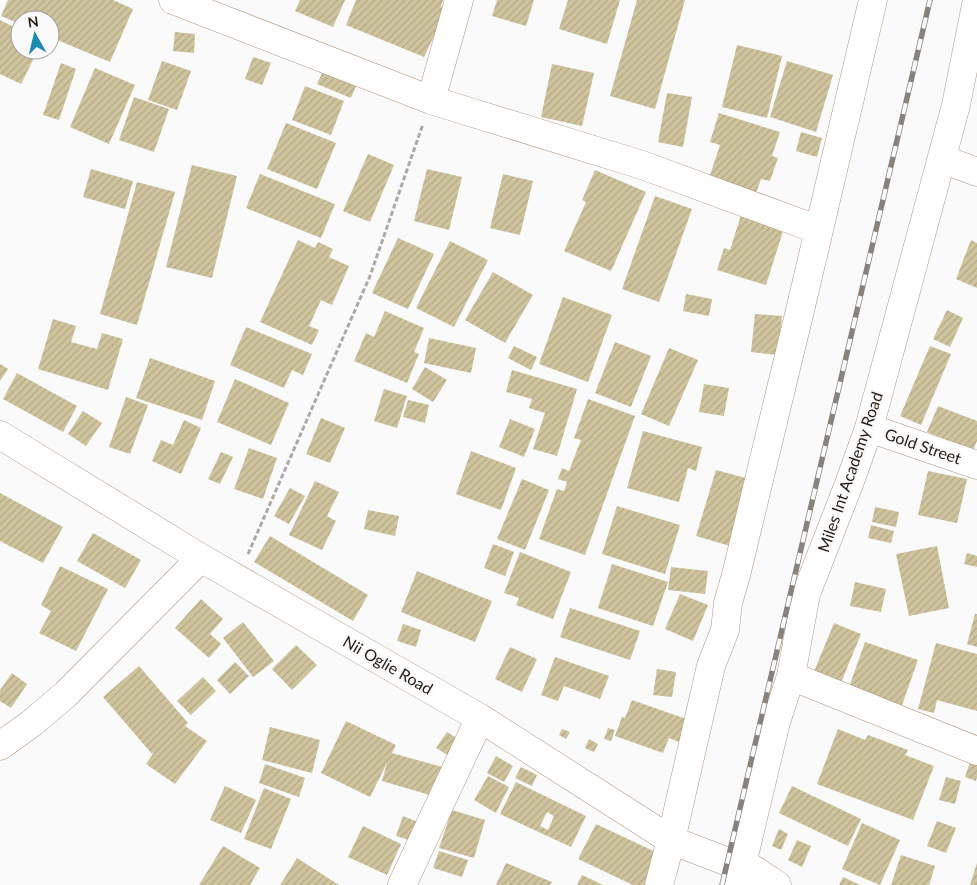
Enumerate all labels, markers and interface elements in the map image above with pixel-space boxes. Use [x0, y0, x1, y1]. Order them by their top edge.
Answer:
north arrow [10, 10, 60, 60]
text: N [27, 12, 40, 31]
street label: Miles Int Academy Road [813, 389, 886, 555]
street label: Gold Street [882, 424, 964, 468]
street label: Nii Oglie Road [340, 631, 437, 698]

